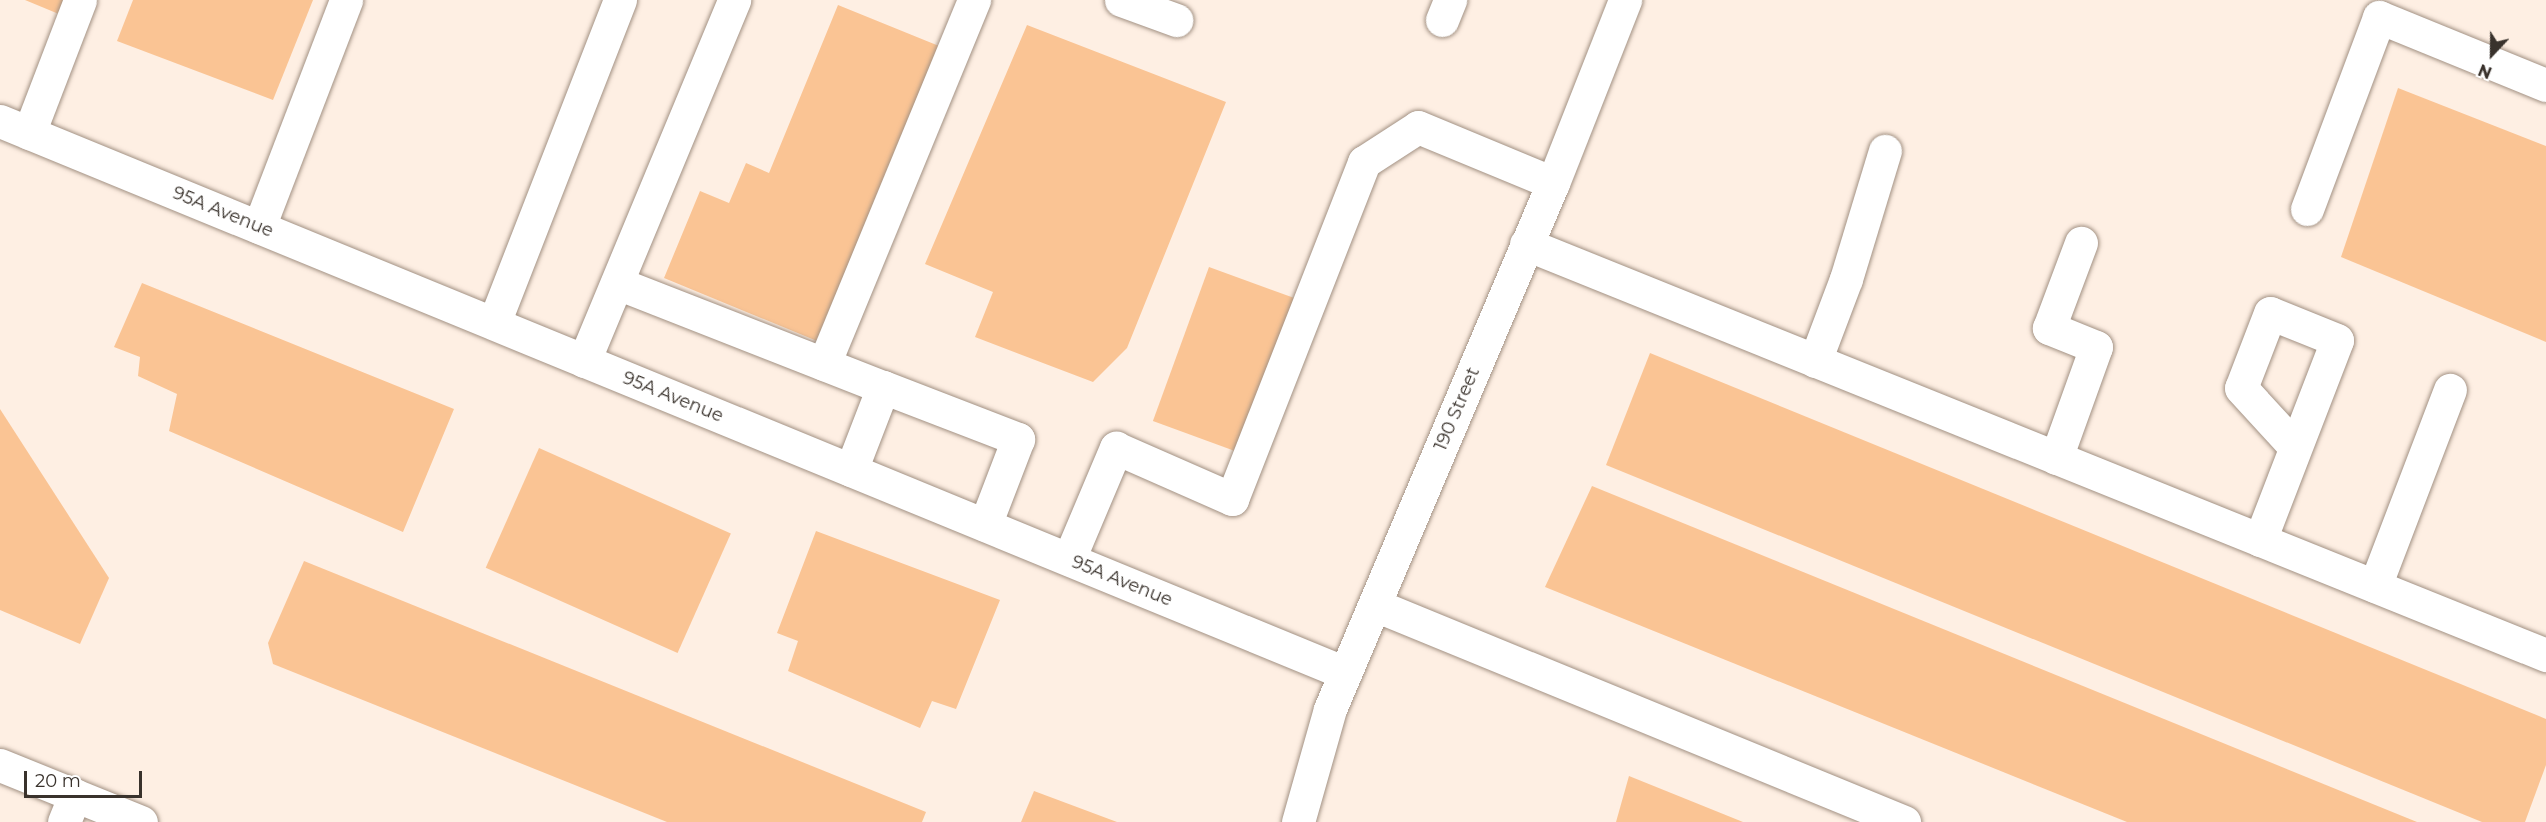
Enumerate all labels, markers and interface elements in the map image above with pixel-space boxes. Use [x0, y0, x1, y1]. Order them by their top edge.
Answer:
north arrow [2462, 24, 2522, 84]
text: N [2476, 60, 2495, 82]
street label: 95A Avenue [169, 182, 277, 242]
street label: 190 Street [1430, 364, 1484, 454]
street label: 95A Avenue [619, 367, 727, 427]
street label: 95A Avenue [1068, 551, 1176, 611]
scale bar [27, 759, 146, 797]
text: 20 m [35, 770, 81, 792]

